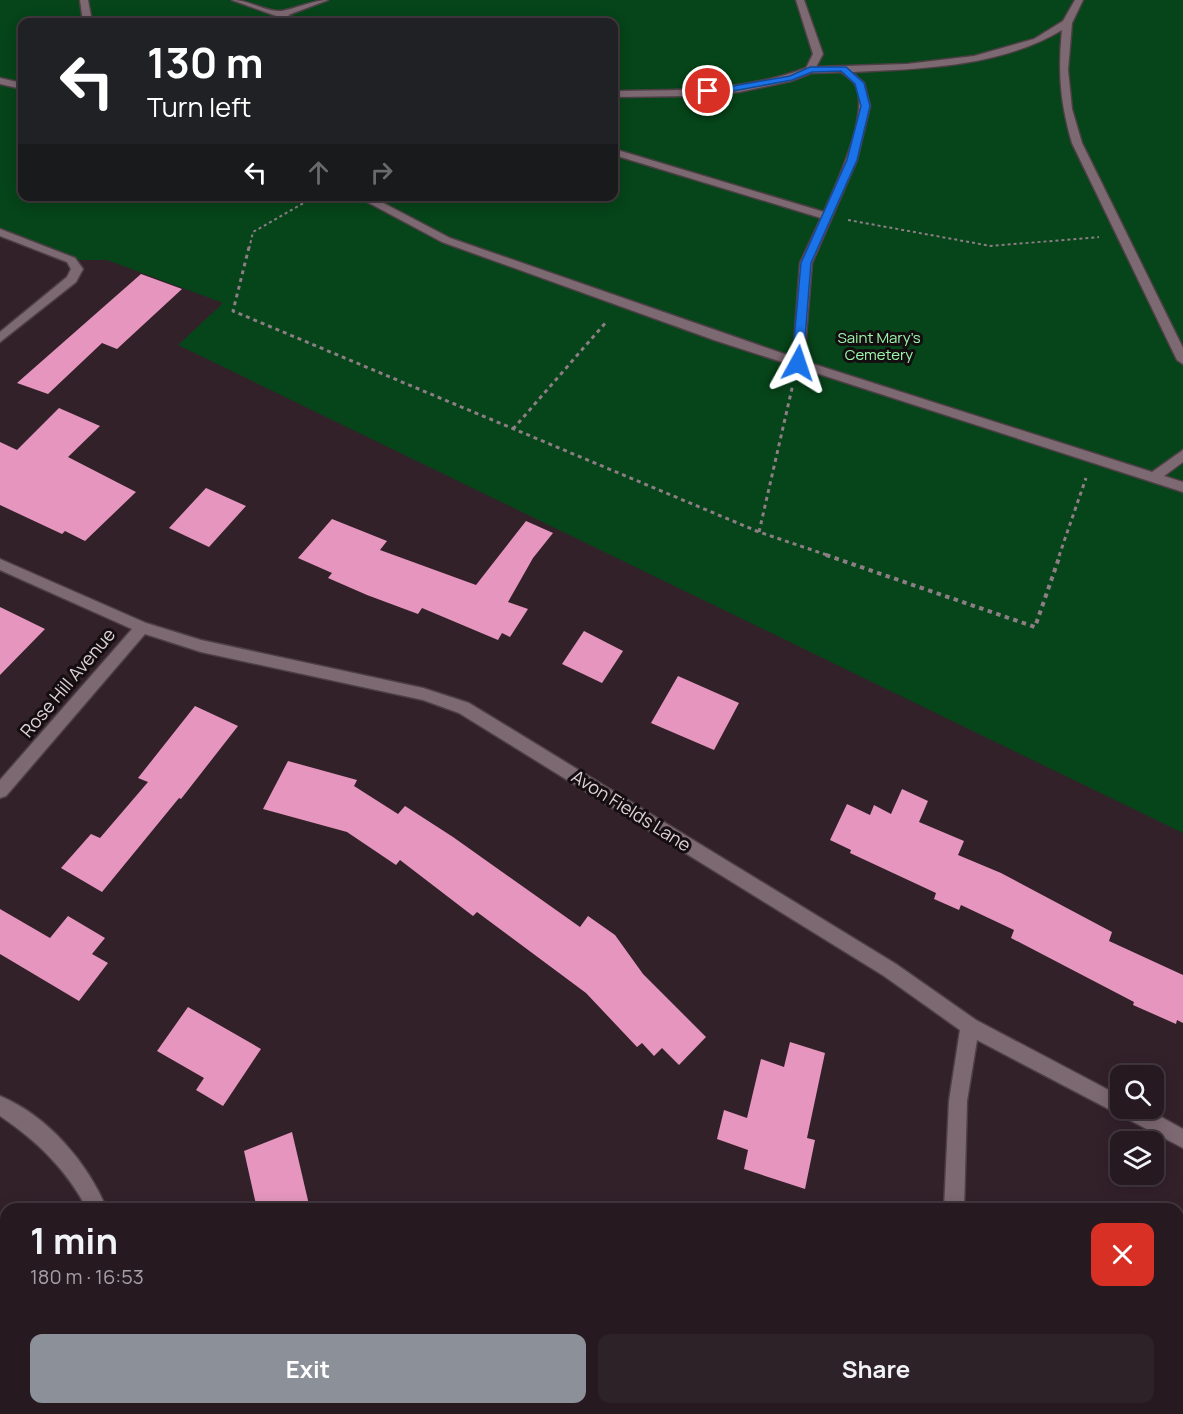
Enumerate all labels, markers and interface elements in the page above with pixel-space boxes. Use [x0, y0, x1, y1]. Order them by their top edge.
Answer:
text: 130 m [147, 33, 264, 91]
icon: left [48, 42, 126, 120]
pin [682, 65, 733, 116]
icon: arrive [691, 74, 724, 107]
text: Turn left [147, 88, 251, 125]
icon: left [239, 156, 272, 189]
icon: ahead [302, 156, 335, 189]
icon: right [365, 156, 398, 189]
park label: Saint Mary’s Cemetery [837, 327, 921, 365]
position arrow [766, 331, 830, 395]
street label: Rose Hill Avenue [14, 623, 120, 742]
street label: Avon Fields Lane [567, 764, 696, 856]
map controls [1110, 1065, 1164, 1185]
button: search [1110, 1065, 1164, 1119]
button: layers [1110, 1131, 1164, 1185]
text: 1 min [30, 1216, 118, 1265]
button: close [1091, 1223, 1154, 1286]
text: 180 m · 16:53 [30, 1263, 144, 1290]
button: Exit [30, 1334, 586, 1403]
button: Share [598, 1334, 1154, 1403]

